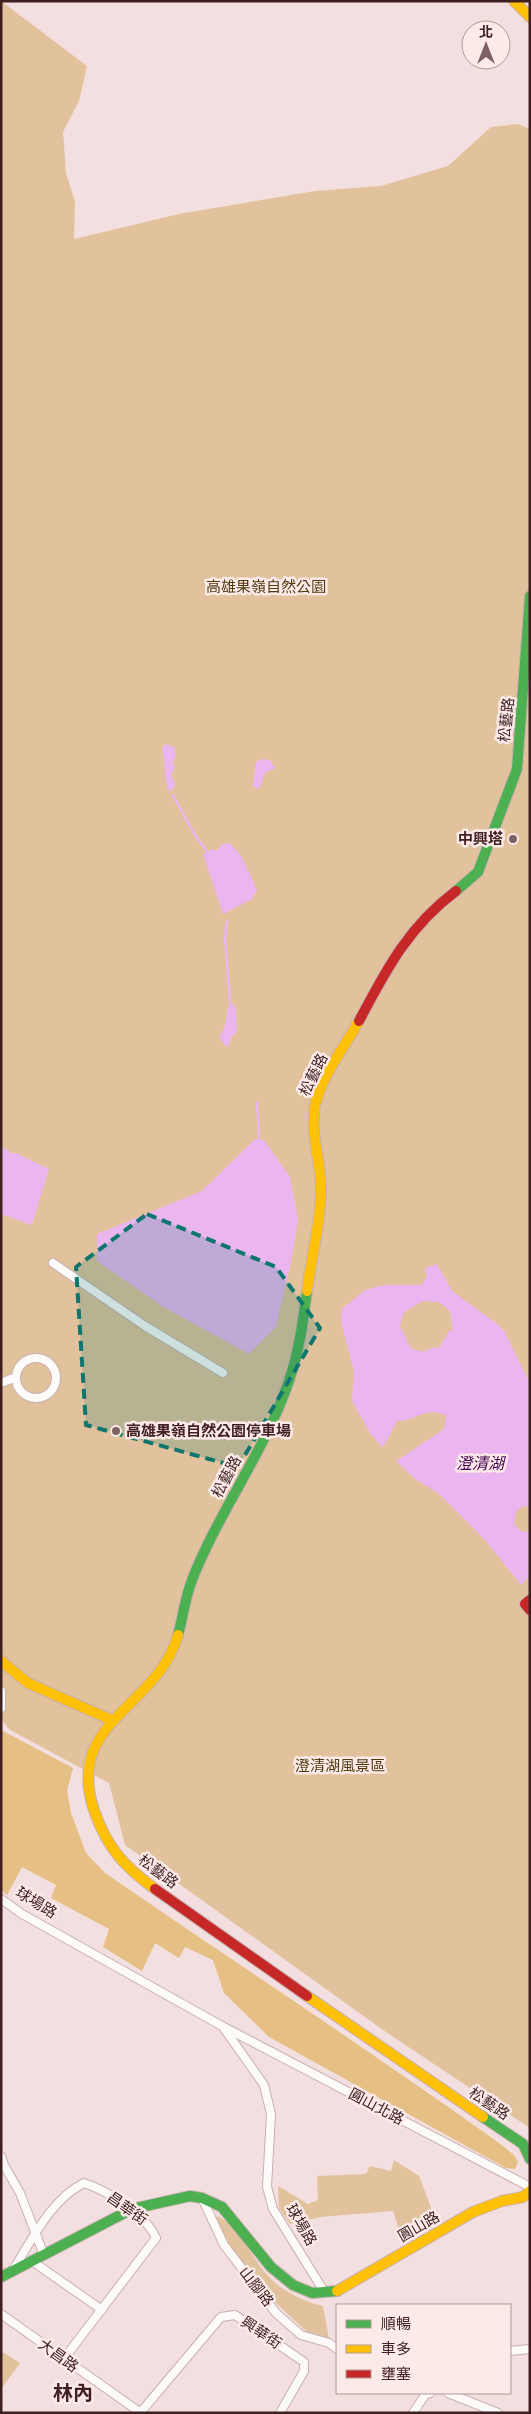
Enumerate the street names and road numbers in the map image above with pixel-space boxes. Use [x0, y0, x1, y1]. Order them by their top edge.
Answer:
street label: 松藝路 [495, 697, 519, 743]
street label: 松藝路 [296, 1051, 332, 1099]
street label: 松藝路 [208, 1453, 246, 1501]
street label: 松藝路 [134, 1851, 182, 1893]
street label: 球場路 [12, 1883, 60, 1923]
street label: 松藝路 [465, 2084, 513, 2124]
street label: 圓山北路 [345, 2085, 407, 2129]
street label: 昌華街 [103, 2188, 151, 2230]
street label: 球場路 [282, 2201, 320, 2249]
street label: 圓山路 [395, 2208, 443, 2246]
street label: 山腳路 [235, 2263, 277, 2311]
street label: 興華街 [237, 2313, 285, 2353]
street label: 大昌路 [34, 2335, 82, 2377]

